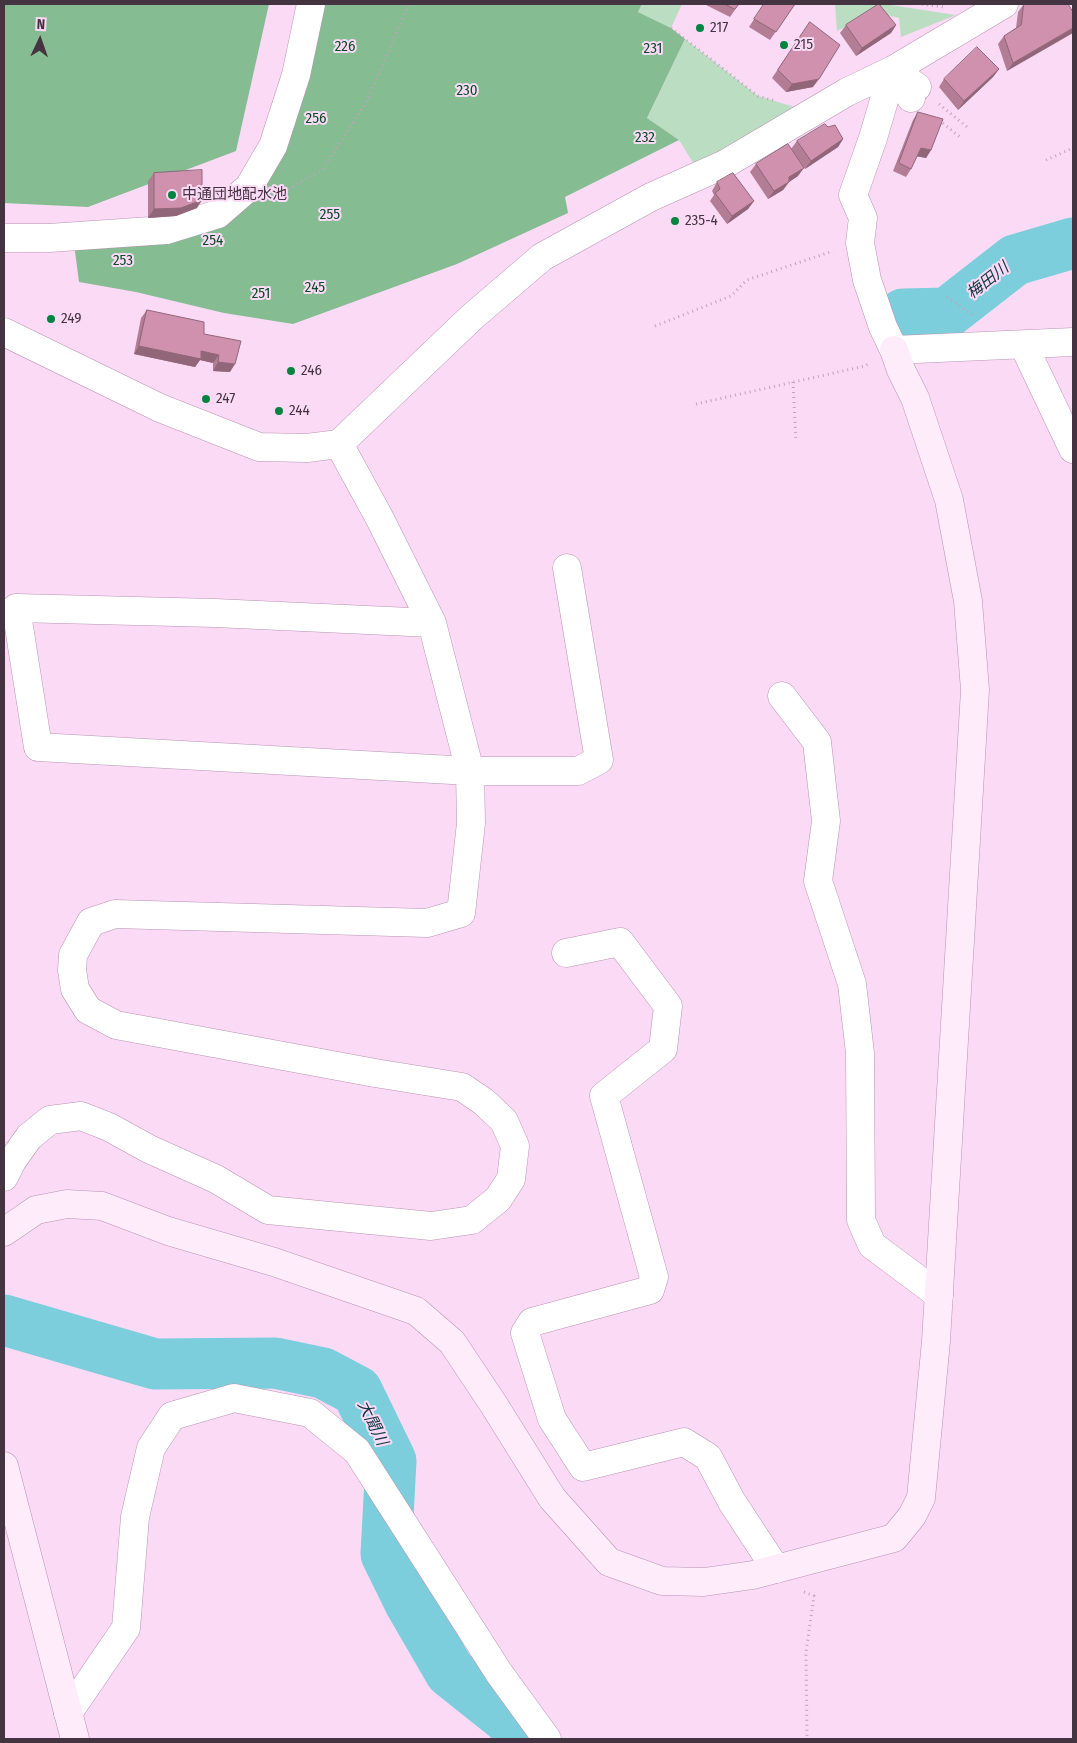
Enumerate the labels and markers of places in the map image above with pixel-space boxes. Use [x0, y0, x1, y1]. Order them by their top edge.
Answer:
place label: 217 [710, 19, 728, 37]
marker: 217 [694, 22, 706, 34]
place label: 215 [794, 36, 813, 54]
marker: 215 [778, 39, 790, 51]
place label: 中通団地配水池 [182, 186, 287, 204]
marker: 中通団地配水池 [166, 189, 178, 201]
place label: 235-4 [685, 212, 718, 230]
marker: 235-4 [669, 215, 681, 227]
place label: 249 [61, 310, 82, 328]
marker: 249 [45, 313, 57, 325]
place label: 246 [301, 362, 322, 380]
marker: 246 [285, 365, 297, 377]
place label: 247 [216, 390, 235, 408]
marker: 247 [200, 393, 212, 405]
place label: 244 [289, 402, 310, 420]
marker: 244 [273, 405, 285, 417]

